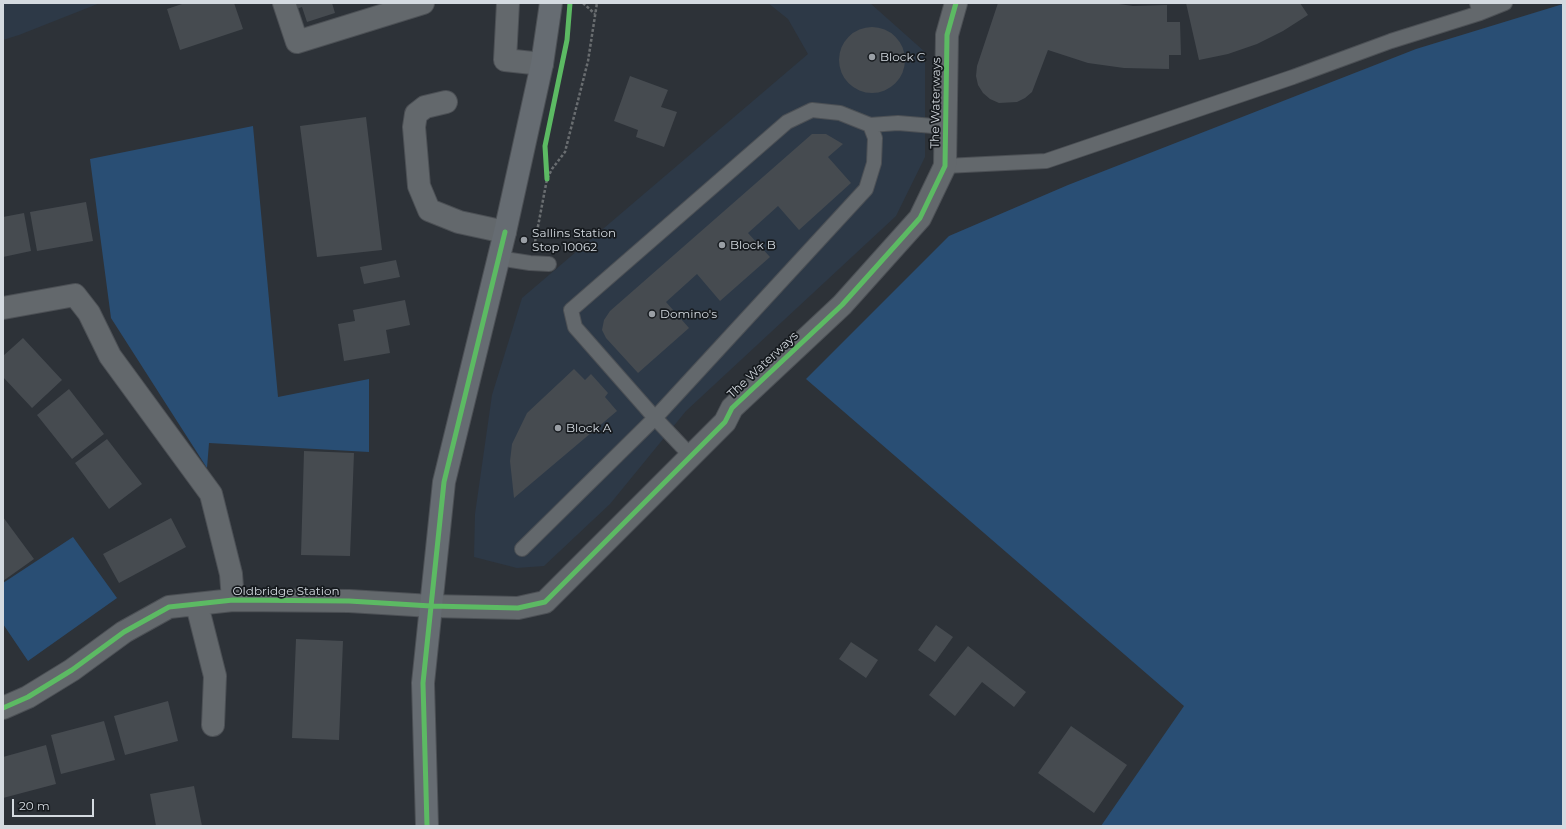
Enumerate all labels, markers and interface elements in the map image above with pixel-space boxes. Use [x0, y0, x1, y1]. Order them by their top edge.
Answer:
place label: Block C [880, 50, 925, 64]
marker: Block C [867, 52, 877, 62]
street label: The Waterways [928, 57, 944, 149]
place label: Sallins Station Stop 10062 [532, 226, 616, 254]
marker: Sallins Station Stop 10062 [519, 235, 529, 245]
place label: Block B [730, 238, 776, 252]
marker: Block B [717, 240, 727, 250]
place label: Domino's [660, 307, 717, 321]
marker: Domino's [647, 309, 657, 319]
street label: The Waterways [725, 329, 801, 401]
place label: Block A [566, 421, 611, 435]
marker: Block A [553, 423, 563, 433]
street label: Oldbridge Station [232, 584, 340, 598]
scale bar [14, 791, 96, 817]
text: 20 m [19, 798, 50, 813]

